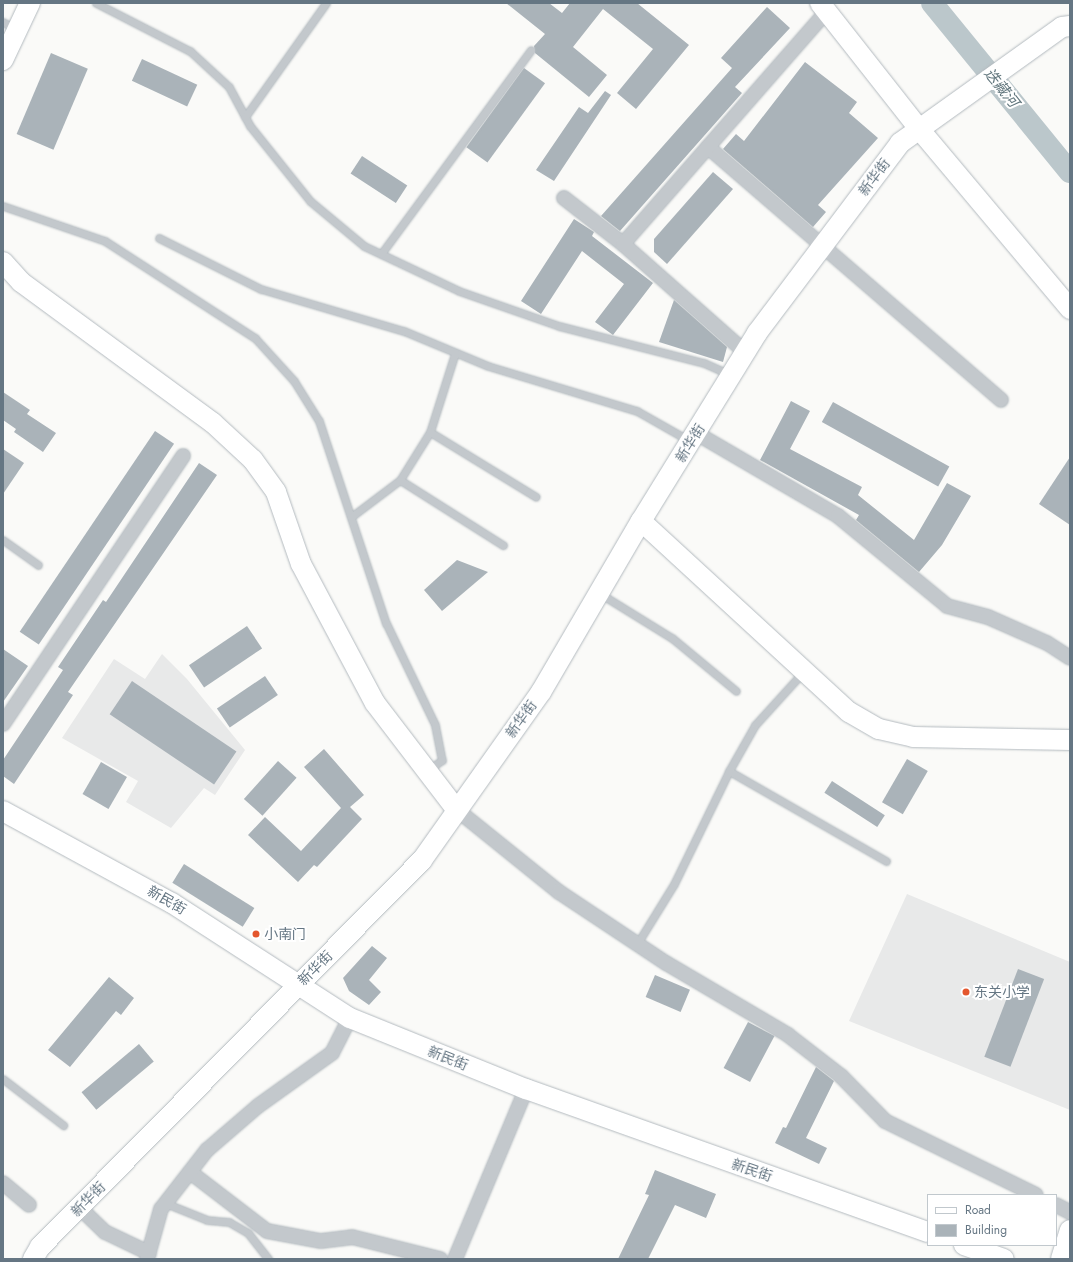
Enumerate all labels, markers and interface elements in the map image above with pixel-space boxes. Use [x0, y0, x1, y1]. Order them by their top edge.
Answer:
water label: 迭藏河 [980, 65, 1022, 111]
street label: 新华街 [855, 155, 893, 199]
street label: 新华街 [672, 421, 708, 465]
street label: 新华街 [502, 697, 540, 741]
street label: 新民街 [145, 882, 189, 918]
place label: 小南门 [264, 926, 306, 942]
marker: 小南门 [251, 929, 261, 939]
street label: 新华街 [294, 947, 336, 989]
place label: 东关小学 [974, 984, 1030, 1000]
marker: 东关小学 [961, 987, 971, 997]
street label: 新民街 [425, 1042, 471, 1074]
street label: 新民街 [729, 1155, 775, 1185]
street label: 新华街 [67, 1178, 109, 1220]
legend [927, 1194, 1057, 1246]
text: Road [965, 1201, 991, 1219]
text: Building [965, 1221, 1007, 1239]

